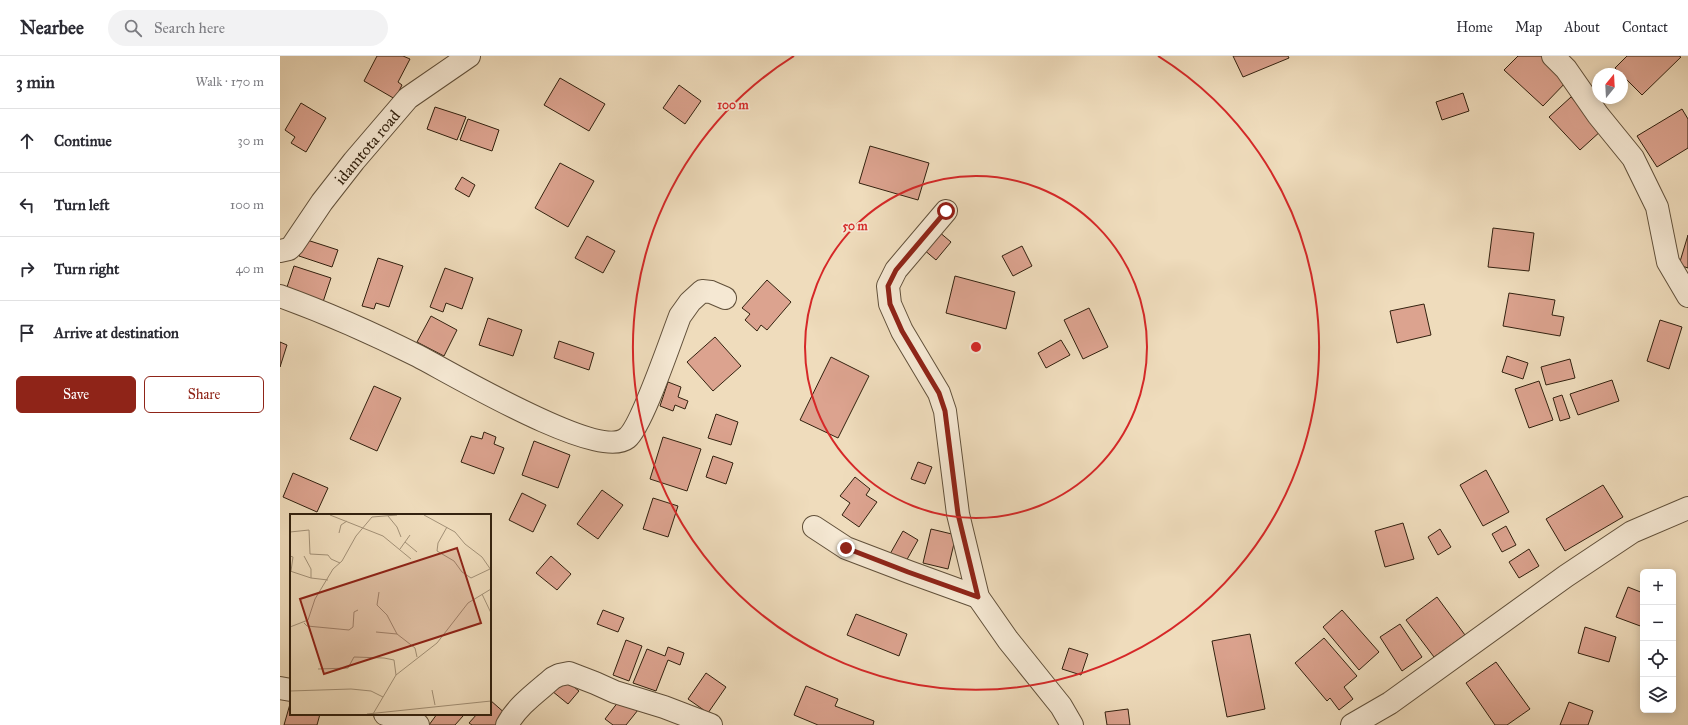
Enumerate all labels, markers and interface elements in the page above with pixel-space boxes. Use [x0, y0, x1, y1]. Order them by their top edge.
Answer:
search box [108, 10, 388, 46]
text: Nearbee [20, 16, 84, 39]
icon: search [122, 17, 144, 39]
text: Search here [154, 19, 225, 37]
text: Home [1456, 19, 1493, 36]
text: Map [1515, 19, 1542, 36]
text: About [1564, 19, 1600, 36]
text: Contact [1622, 19, 1668, 36]
north arrow [1592, 68, 1628, 104]
text: 3 min [16, 72, 55, 93]
text: Walk · 170 m [195, 74, 264, 90]
text: 100 m [717, 98, 750, 112]
street label: idamtota road [331, 106, 404, 188]
icon: ahead [16, 130, 38, 152]
text: Continue [54, 132, 112, 150]
text: 30 m [238, 133, 264, 149]
icon: left [16, 194, 38, 216]
text: Turn left [54, 196, 110, 214]
text: 100 m [230, 197, 264, 213]
route start [937, 202, 955, 220]
text: 50 m [842, 219, 869, 233]
icon: right [16, 258, 38, 280]
text: Turn right [54, 260, 119, 278]
text: 40 m [235, 261, 264, 277]
icon: arrive [16, 322, 38, 344]
text: Arrive at destination [54, 324, 179, 342]
centre of rings [969, 340, 983, 354]
button: Save [16, 376, 136, 413]
button: Share [144, 376, 264, 413]
inset map [290, 514, 491, 715]
route end [837, 539, 855, 557]
map controls [1640, 569, 1676, 713]
button: + [1640, 569, 1676, 605]
button: − [1640, 605, 1676, 641]
button: locate [1640, 641, 1676, 677]
button: layers [1640, 677, 1676, 713]

